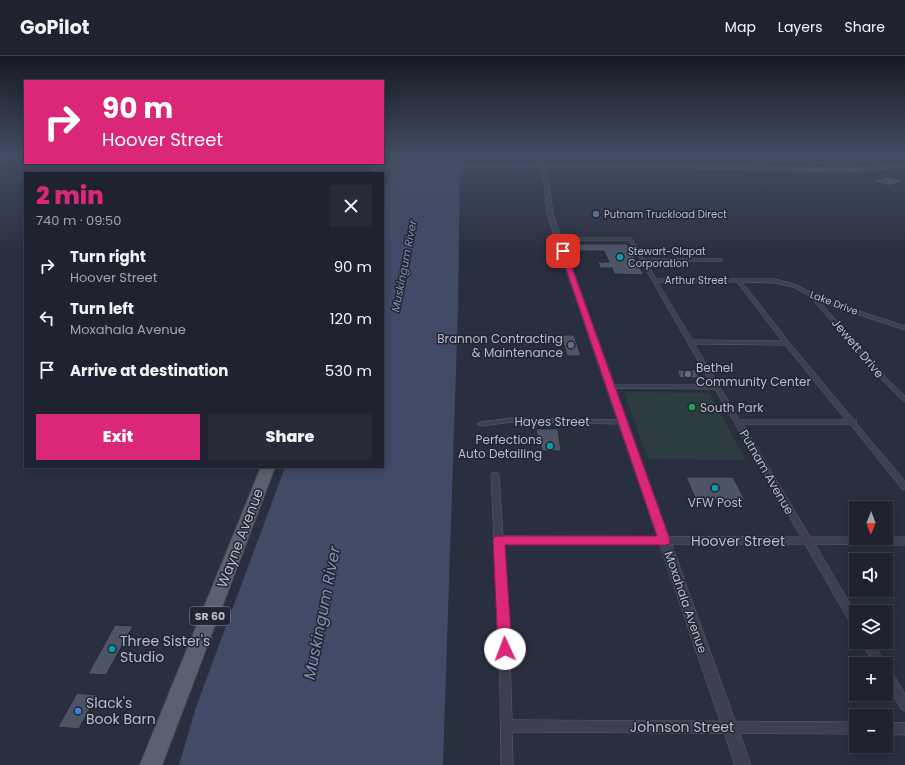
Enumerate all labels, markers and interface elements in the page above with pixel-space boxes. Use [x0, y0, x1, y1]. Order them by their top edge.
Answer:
text: GoPilot [20, 14, 89, 41]
text: Map [725, 17, 756, 37]
text: Layers [778, 17, 822, 37]
text: Share [844, 17, 885, 37]
text: 90 m [102, 89, 173, 128]
icon: right [36, 96, 88, 148]
text: Hoover Street [102, 127, 223, 152]
text: 2 min [36, 179, 104, 212]
button: close [330, 185, 372, 227]
place label: Putnam Truckload Direct [604, 207, 727, 222]
marker: Putnam Truckload Direct [591, 209, 601, 219]
text: 740 m · 09:50 [36, 211, 121, 230]
water label: Muskingum River [387, 218, 421, 313]
pin [546, 234, 580, 268]
icon: arrive [552, 240, 574, 262]
place label: Stewart-Glapat Corporation [628, 244, 706, 271]
text: Turn right [70, 246, 146, 267]
marker: Stewart-Glapat Corporation [615, 252, 625, 262]
icon: right [36, 255, 58, 277]
text: 90 m [334, 256, 372, 277]
text: Hoover Street [70, 268, 157, 287]
street label: Arthur Street [665, 273, 728, 288]
street label: Lake Drive [808, 287, 860, 319]
text: Turn left [70, 298, 134, 319]
icon: left [36, 307, 58, 329]
text: 120 m [330, 308, 372, 329]
street label: Jewett Drive [828, 315, 888, 381]
text: Moxahala Avenue [70, 320, 186, 339]
place label: Brannon Contracting & Maintenance [437, 330, 563, 361]
marker: Brannon Contracting & Maintenance [566, 340, 576, 350]
icon: arrive [36, 359, 58, 381]
place label: Bethel Community Center [696, 359, 811, 390]
text: Arrive at destination [70, 360, 228, 381]
text: 530 m [325, 360, 372, 381]
marker: Bethel Community Center [683, 369, 693, 379]
place label: South Park [700, 399, 764, 416]
marker: South Park [687, 402, 697, 412]
street label: Hayes Street [514, 413, 590, 430]
button: Exit [36, 414, 200, 460]
button: Share [208, 414, 372, 460]
street label: Putnam Avenue [736, 426, 798, 518]
place label: Perfections Auto Detailing [458, 431, 542, 462]
marker: Perfections Auto Detailing [545, 441, 555, 451]
marker: VFW Post [710, 483, 720, 493]
street label: Wayne Avenue [212, 485, 268, 591]
place label: VFW Post [688, 494, 742, 511]
north arrow [849, 501, 893, 545]
map controls [849, 501, 893, 753]
street label: Hoover Street [691, 531, 785, 551]
water label: Muskingum River [298, 543, 346, 682]
street label: Moxahala Avenue [661, 549, 711, 655]
button: sound [849, 553, 893, 597]
button: layers [849, 605, 893, 649]
road number: SR 60 [190, 607, 230, 625]
position arrow [484, 628, 526, 670]
place label: Three Sister's Studio [120, 631, 210, 667]
marker: Three Sister's Studio [107, 644, 117, 654]
button: + [849, 657, 893, 701]
place label: Slack's Book Barn [86, 693, 156, 729]
marker: Slack's Book Barn [73, 706, 83, 716]
button: − [849, 709, 893, 753]
street label: Johnson Street [630, 717, 734, 737]

